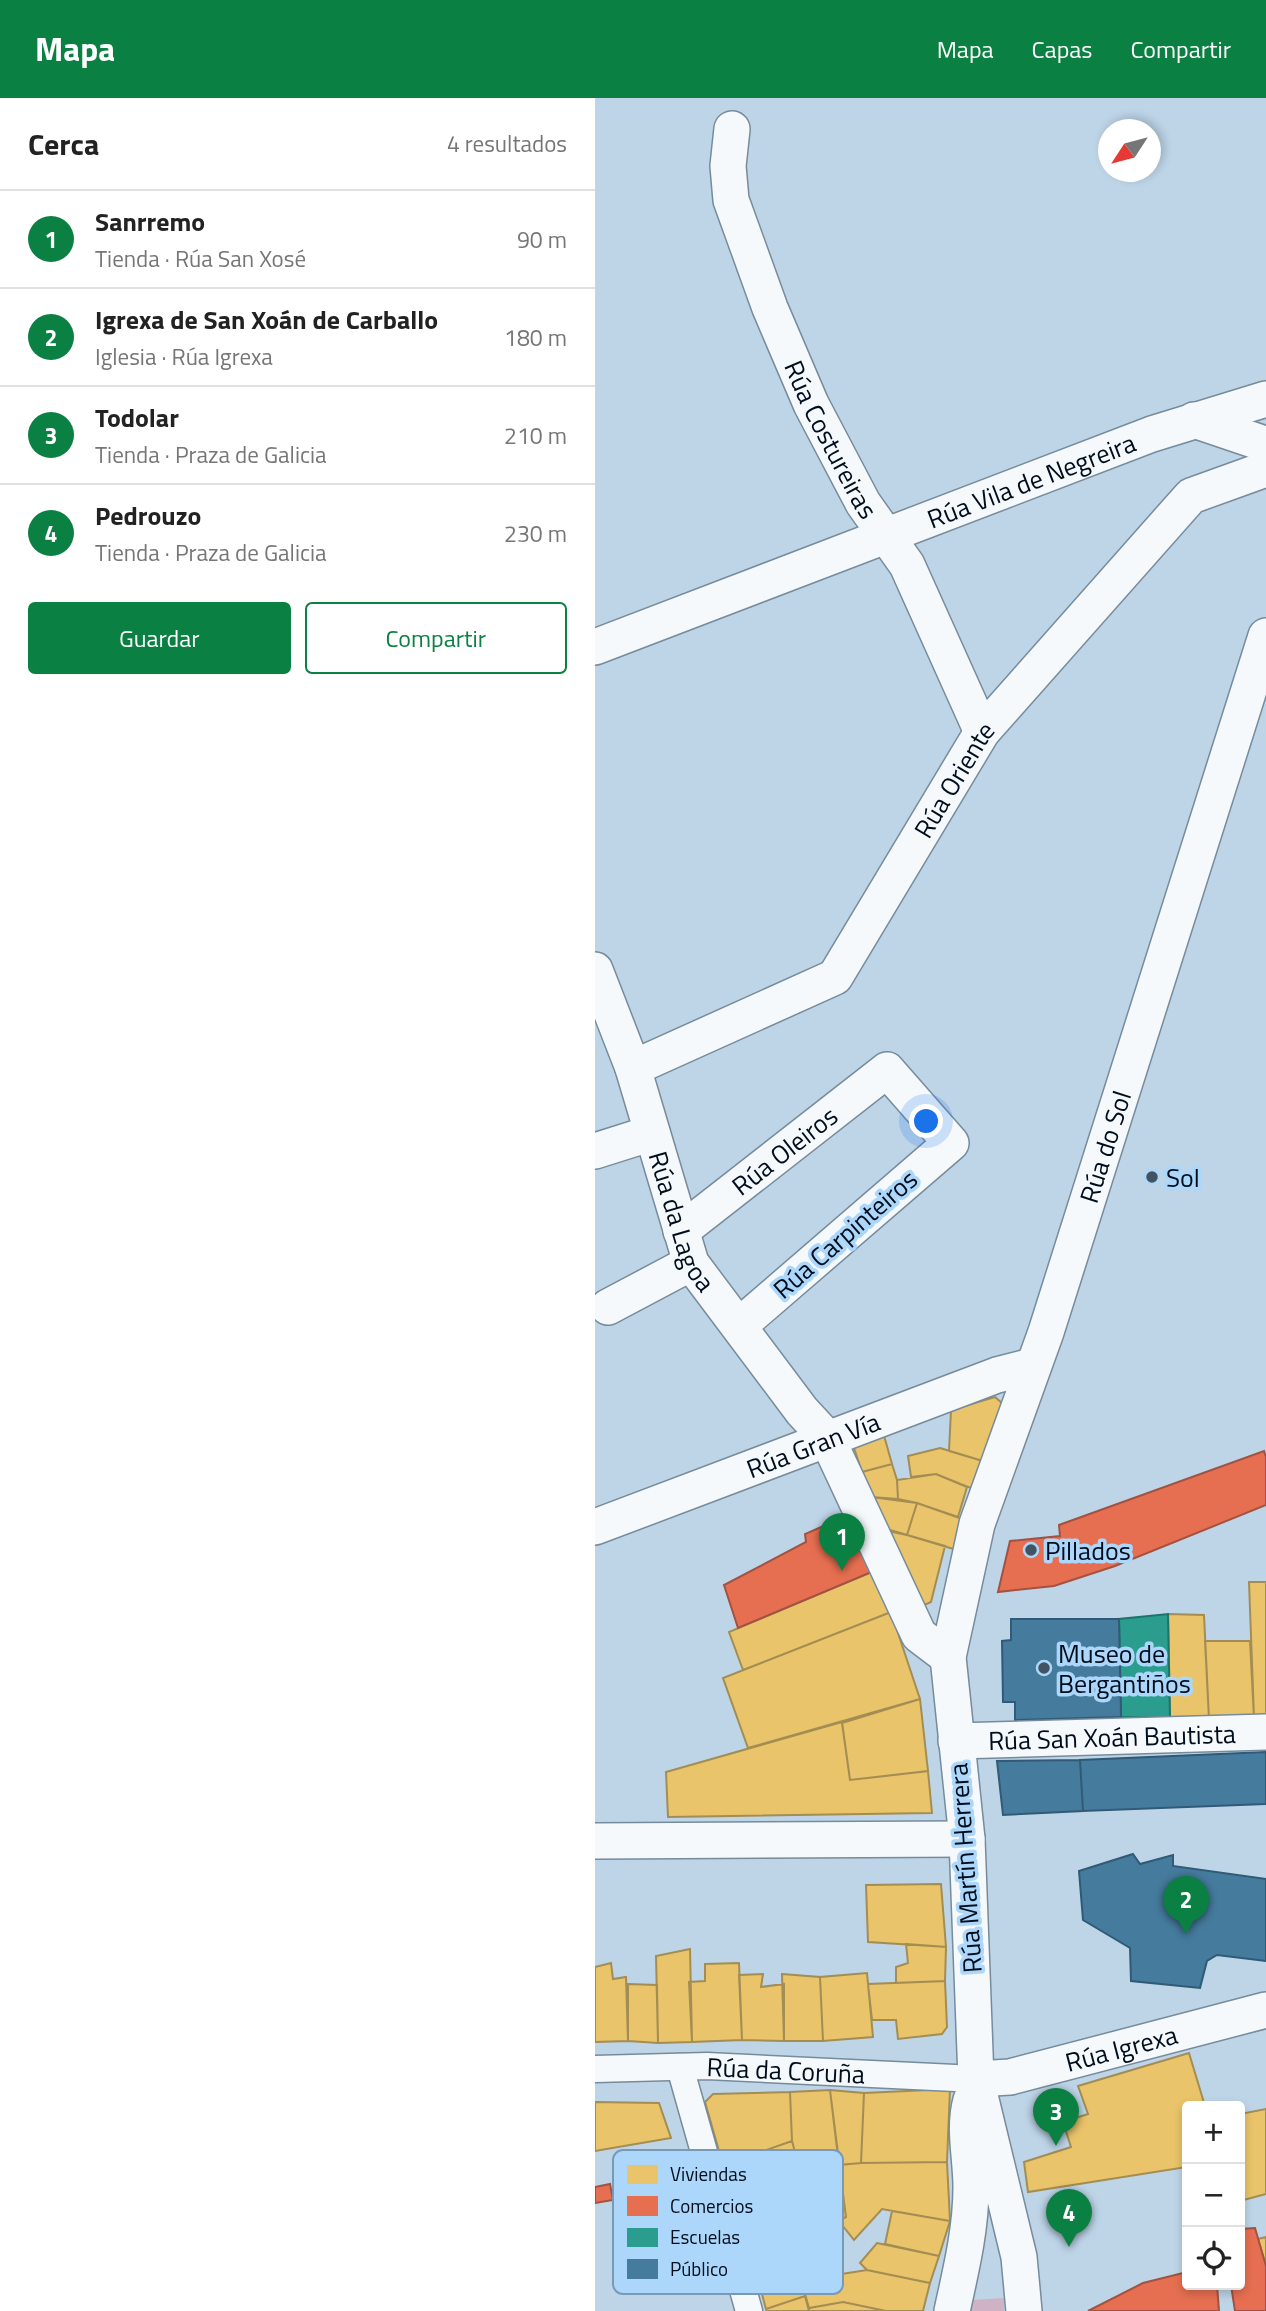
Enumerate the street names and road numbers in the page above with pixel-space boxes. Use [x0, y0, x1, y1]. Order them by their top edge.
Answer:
street label: Rúa Costureiras [775, 354, 888, 527]
street label: Rúa Vila de Negreira [921, 423, 1141, 538]
street label: Rúa Oriente [903, 712, 1003, 845]
street label: Rúa do Sol [1069, 1086, 1141, 1208]
street label: Rúa Oleiros [723, 1096, 846, 1204]
street label: Rúa da Lagoa [639, 1146, 725, 1299]
street label: Rúa Carpinteiros [764, 1160, 926, 1308]
street label: Rúa Gran Vía [740, 1402, 885, 1488]
street label: Rúa San Xoán Bautista [988, 1713, 1236, 1760]
street label: Rúa Martín Herrera [938, 1762, 992, 1974]
street label: Rúa Igrexa [1061, 2015, 1182, 2081]
street label: Rúa da Coruña [706, 2047, 866, 2093]

